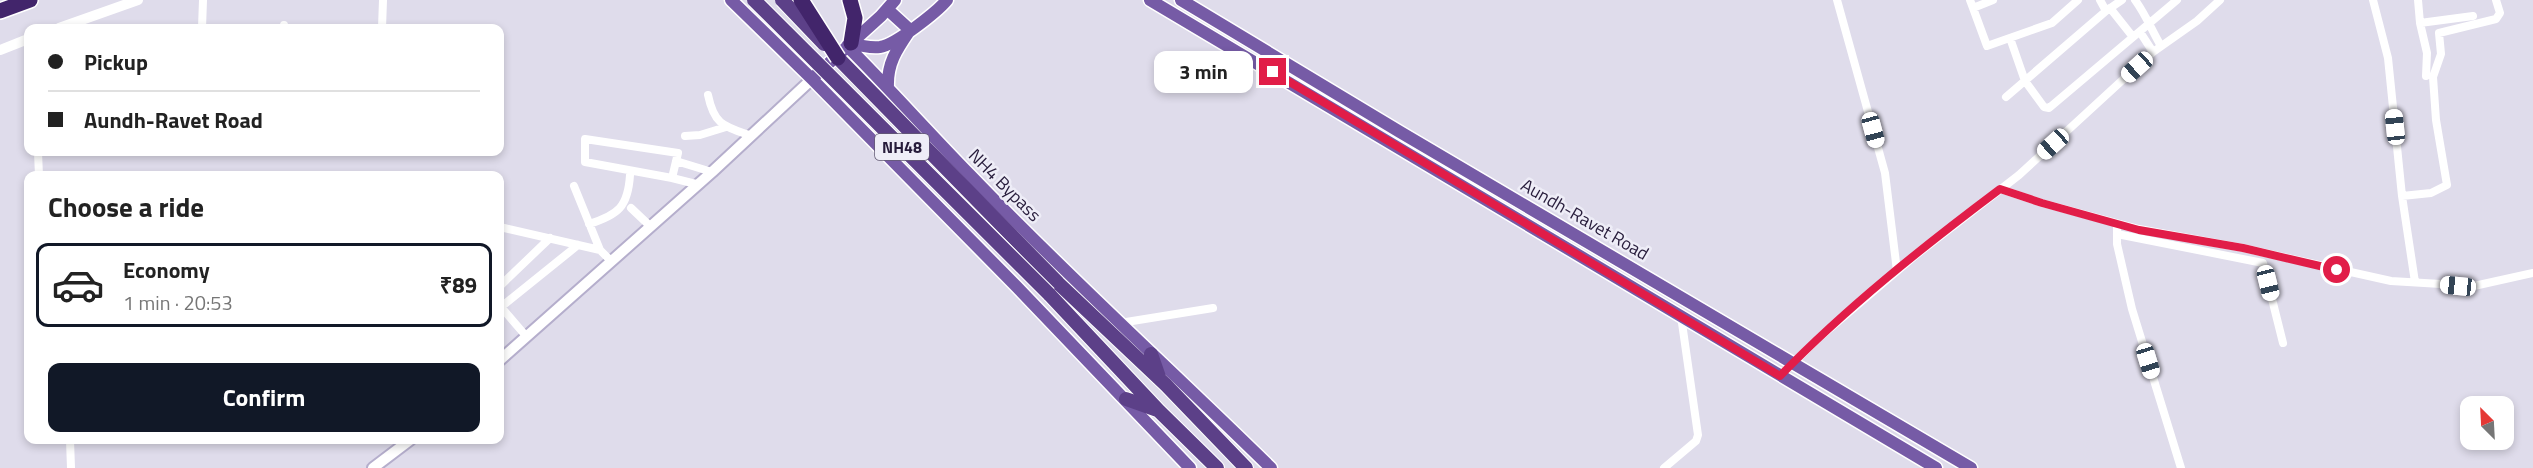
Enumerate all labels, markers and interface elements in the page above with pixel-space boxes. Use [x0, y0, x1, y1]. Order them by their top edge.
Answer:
text: Pickup [84, 45, 148, 79]
car [2118, 48, 2156, 86]
callout: 3 min [1153, 51, 1252, 93]
text: 3 min [1179, 56, 1228, 87]
route end [1259, 58, 1286, 85]
text: Aundh-Ravet Road [84, 103, 263, 137]
car [2384, 108, 2406, 146]
car [1860, 110, 1886, 150]
car [2034, 125, 2072, 163]
road number: NH48 [875, 134, 929, 160]
street label: NH4 Bypass [962, 142, 1048, 228]
street label: Aundh-Ravet Road [1516, 171, 1654, 267]
text: Choose a ride [48, 186, 204, 227]
text: Economy [123, 253, 210, 287]
route start [2323, 256, 2350, 283]
icon: car [51, 258, 105, 312]
car [2255, 263, 2281, 303]
text: ₹89 [440, 268, 477, 302]
car [2439, 275, 2477, 297]
text: 1 min · 20:53 [123, 287, 233, 318]
car [2134, 341, 2162, 381]
button: Confirm [48, 363, 480, 432]
north arrow [2460, 396, 2514, 450]
map controls [2460, 396, 2514, 450]

